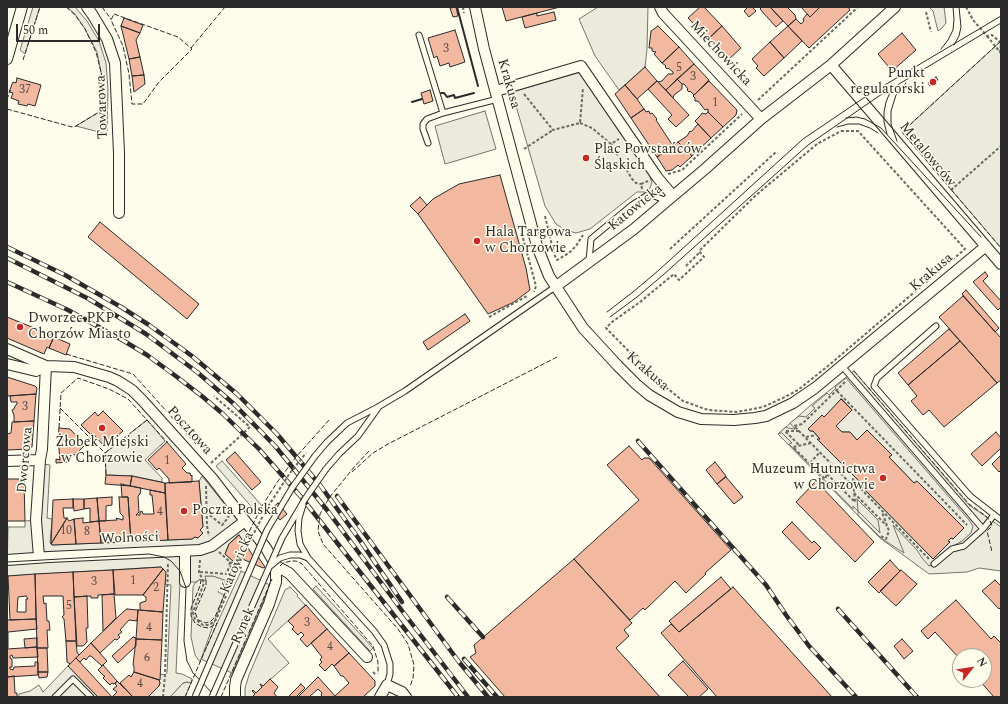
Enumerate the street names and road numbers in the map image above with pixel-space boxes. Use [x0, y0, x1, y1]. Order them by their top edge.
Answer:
street label: Miechowicka [686, 18, 754, 90]
street label: Krakusa [493, 57, 523, 111]
street label: Towarowa [93, 75, 113, 139]
street label: Metalowców [895, 119, 959, 191]
street label: Katowicka [605, 181, 667, 235]
street label: Krakusa [907, 250, 957, 296]
street label: Krakusa [622, 349, 672, 395]
street label: Pocztowa [163, 403, 215, 459]
street label: Dworcowa [15, 426, 37, 494]
street label: Wolności [101, 530, 159, 548]
street label: Katowicka [218, 530, 258, 596]
street label: Rynek [228, 605, 260, 647]

